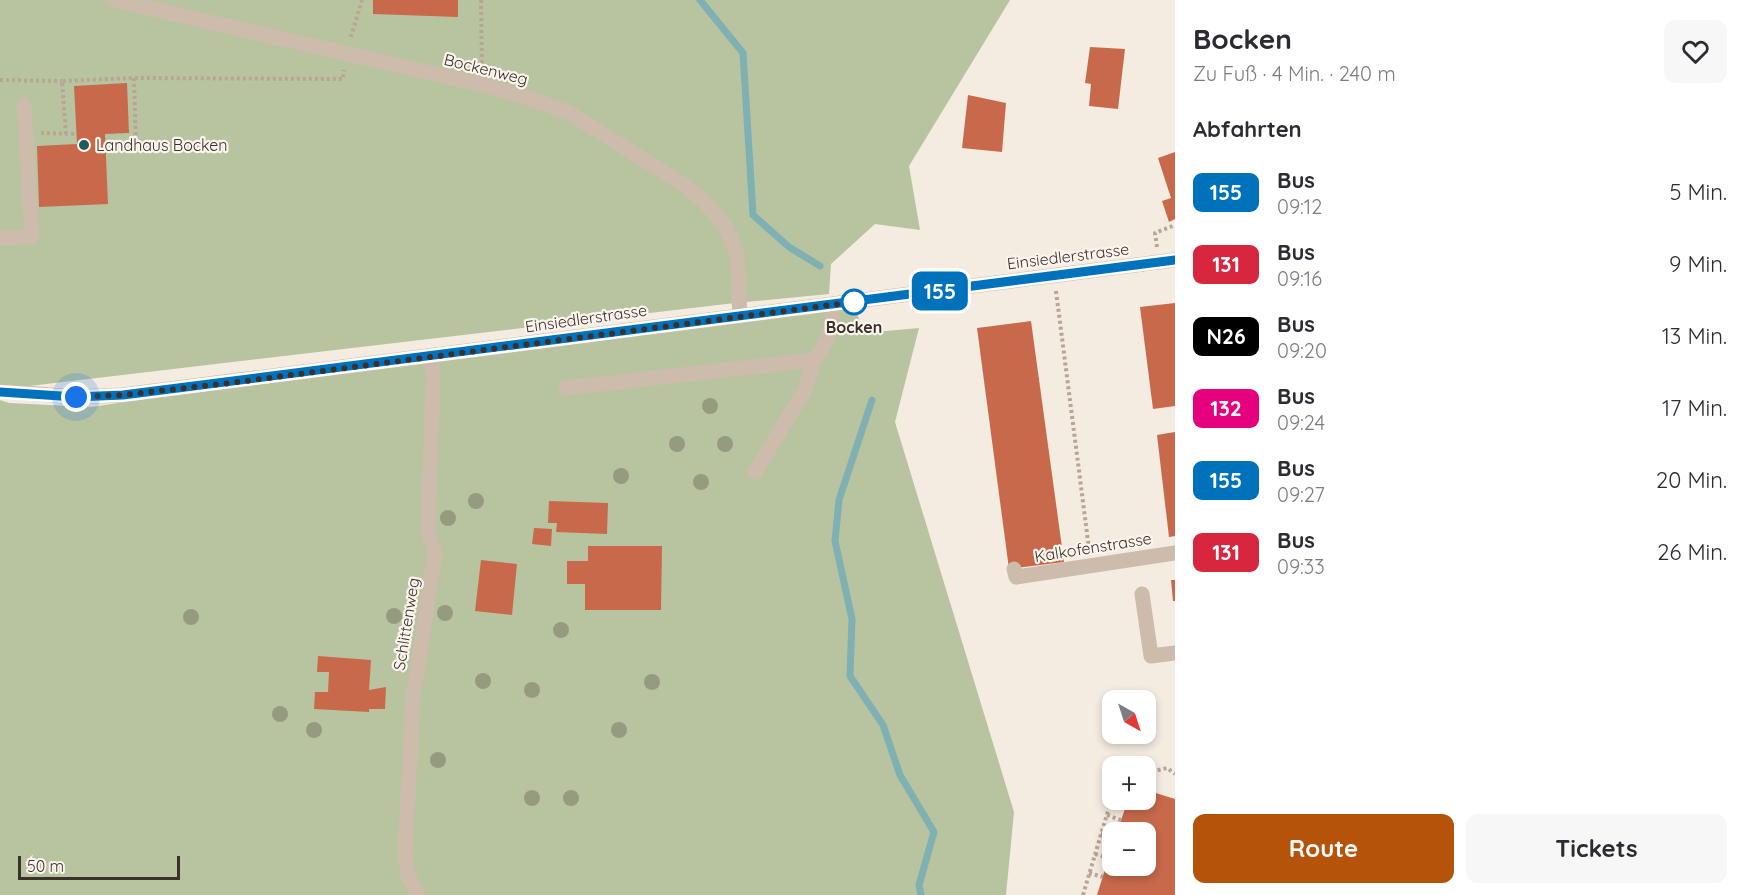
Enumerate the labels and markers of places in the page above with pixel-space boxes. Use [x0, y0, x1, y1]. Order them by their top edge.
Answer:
place label: Landhaus Bocken [96, 135, 228, 155]
marker: Landhaus Bocken [77, 138, 91, 152]
marker: Bocken [841, 289, 867, 315]
place label: Bocken [826, 317, 882, 337]

